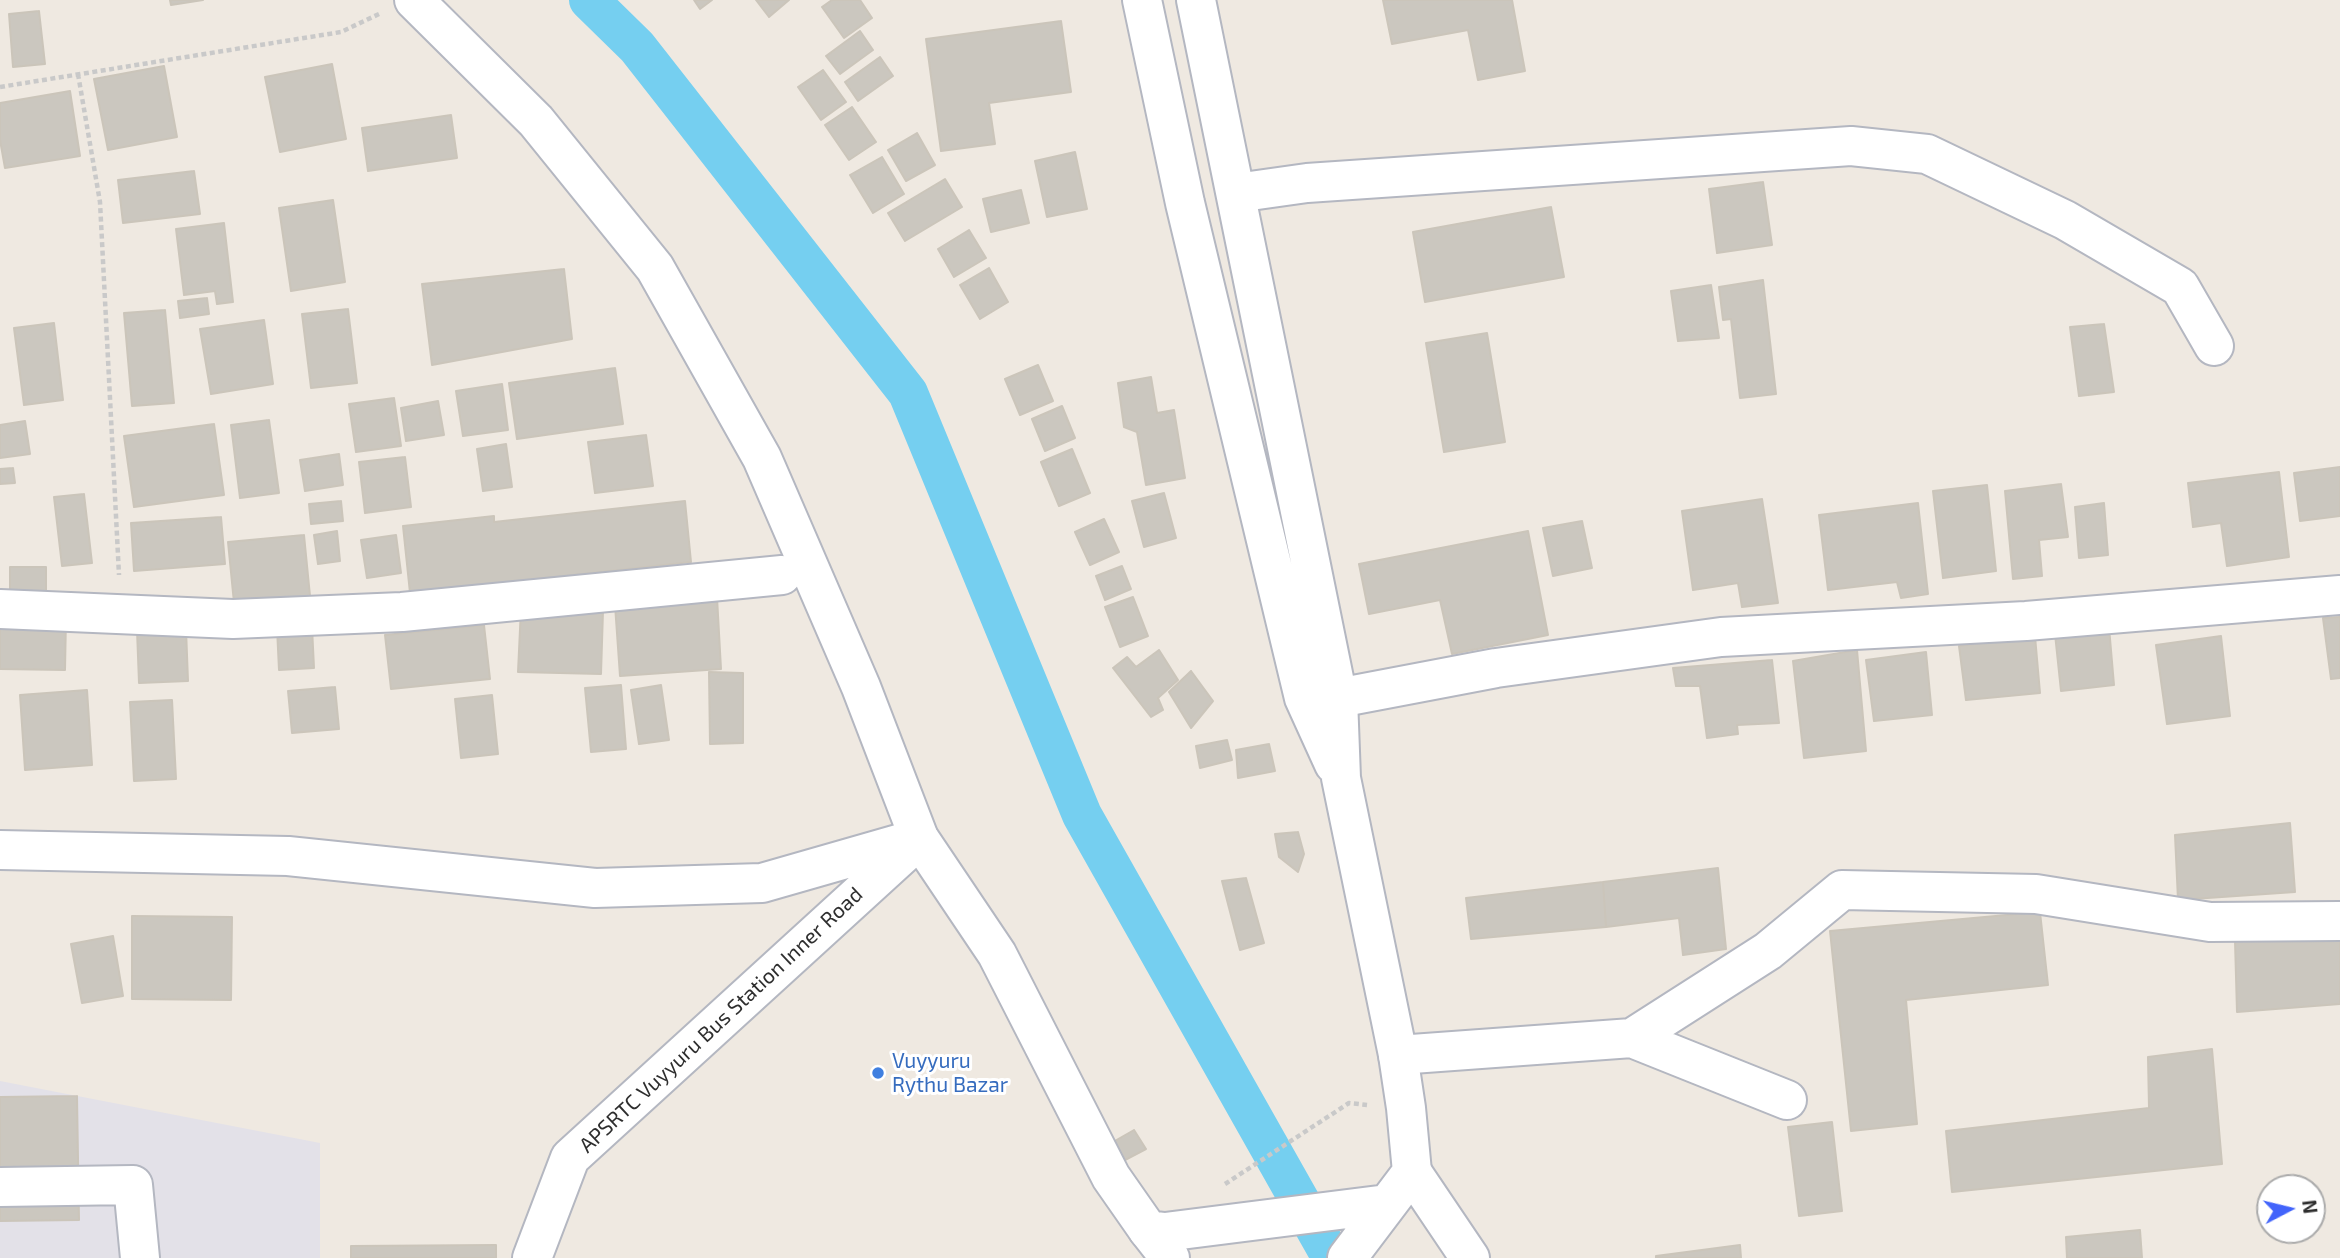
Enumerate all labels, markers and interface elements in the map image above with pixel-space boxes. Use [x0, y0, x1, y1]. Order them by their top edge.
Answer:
street label: APSRTC Vuyyuru Bus Station Inner Road [574, 882, 868, 1158]
place label: Vuyyuru Rythu Bazar [892, 1048, 1008, 1098]
marker: Vuyyuru Rythu Bazar [870, 1065, 886, 1081]
north arrow [2256, 1174, 2326, 1244]
text: N [2298, 1198, 2323, 1215]

